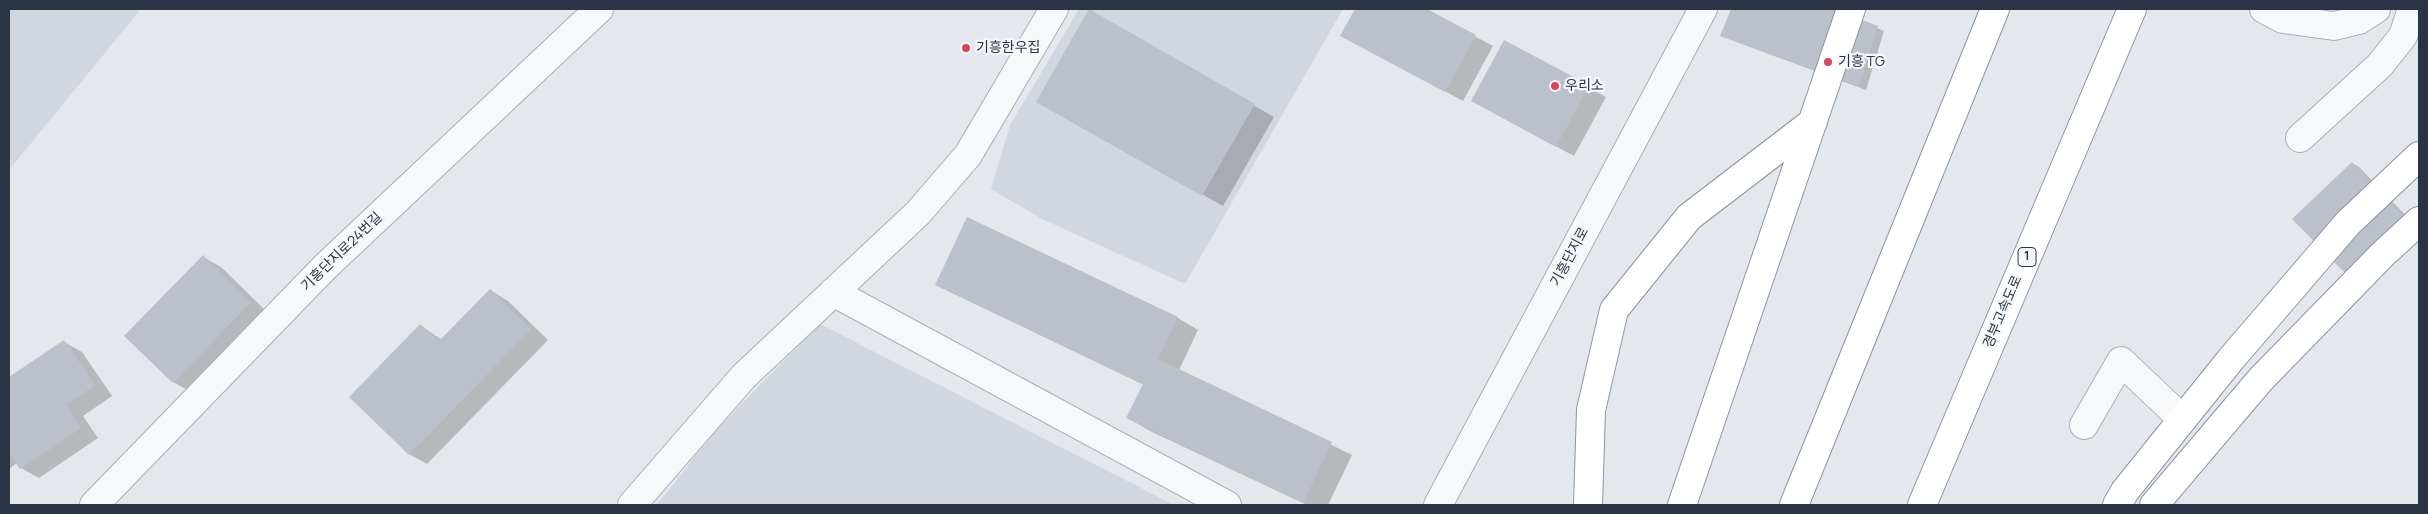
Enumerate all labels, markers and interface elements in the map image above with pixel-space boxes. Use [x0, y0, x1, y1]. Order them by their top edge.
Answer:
place label: 기흥한우집 [976, 40, 1040, 56]
marker: 기흥한우집 [960, 42, 972, 54]
place label: 기흥 TG [1838, 54, 1885, 70]
marker: 기흥 TG [1822, 56, 1834, 68]
place label: 우리소 [1565, 78, 1604, 94]
marker: 우리소 [1549, 80, 1561, 92]
street label: 기흥단지로24번길 [298, 209, 386, 295]
street label: 기흥단지로 [1547, 225, 1593, 289]
road number: 1 [2018, 248, 2036, 266]
street label: 경부고속도로 [1980, 273, 2026, 351]

